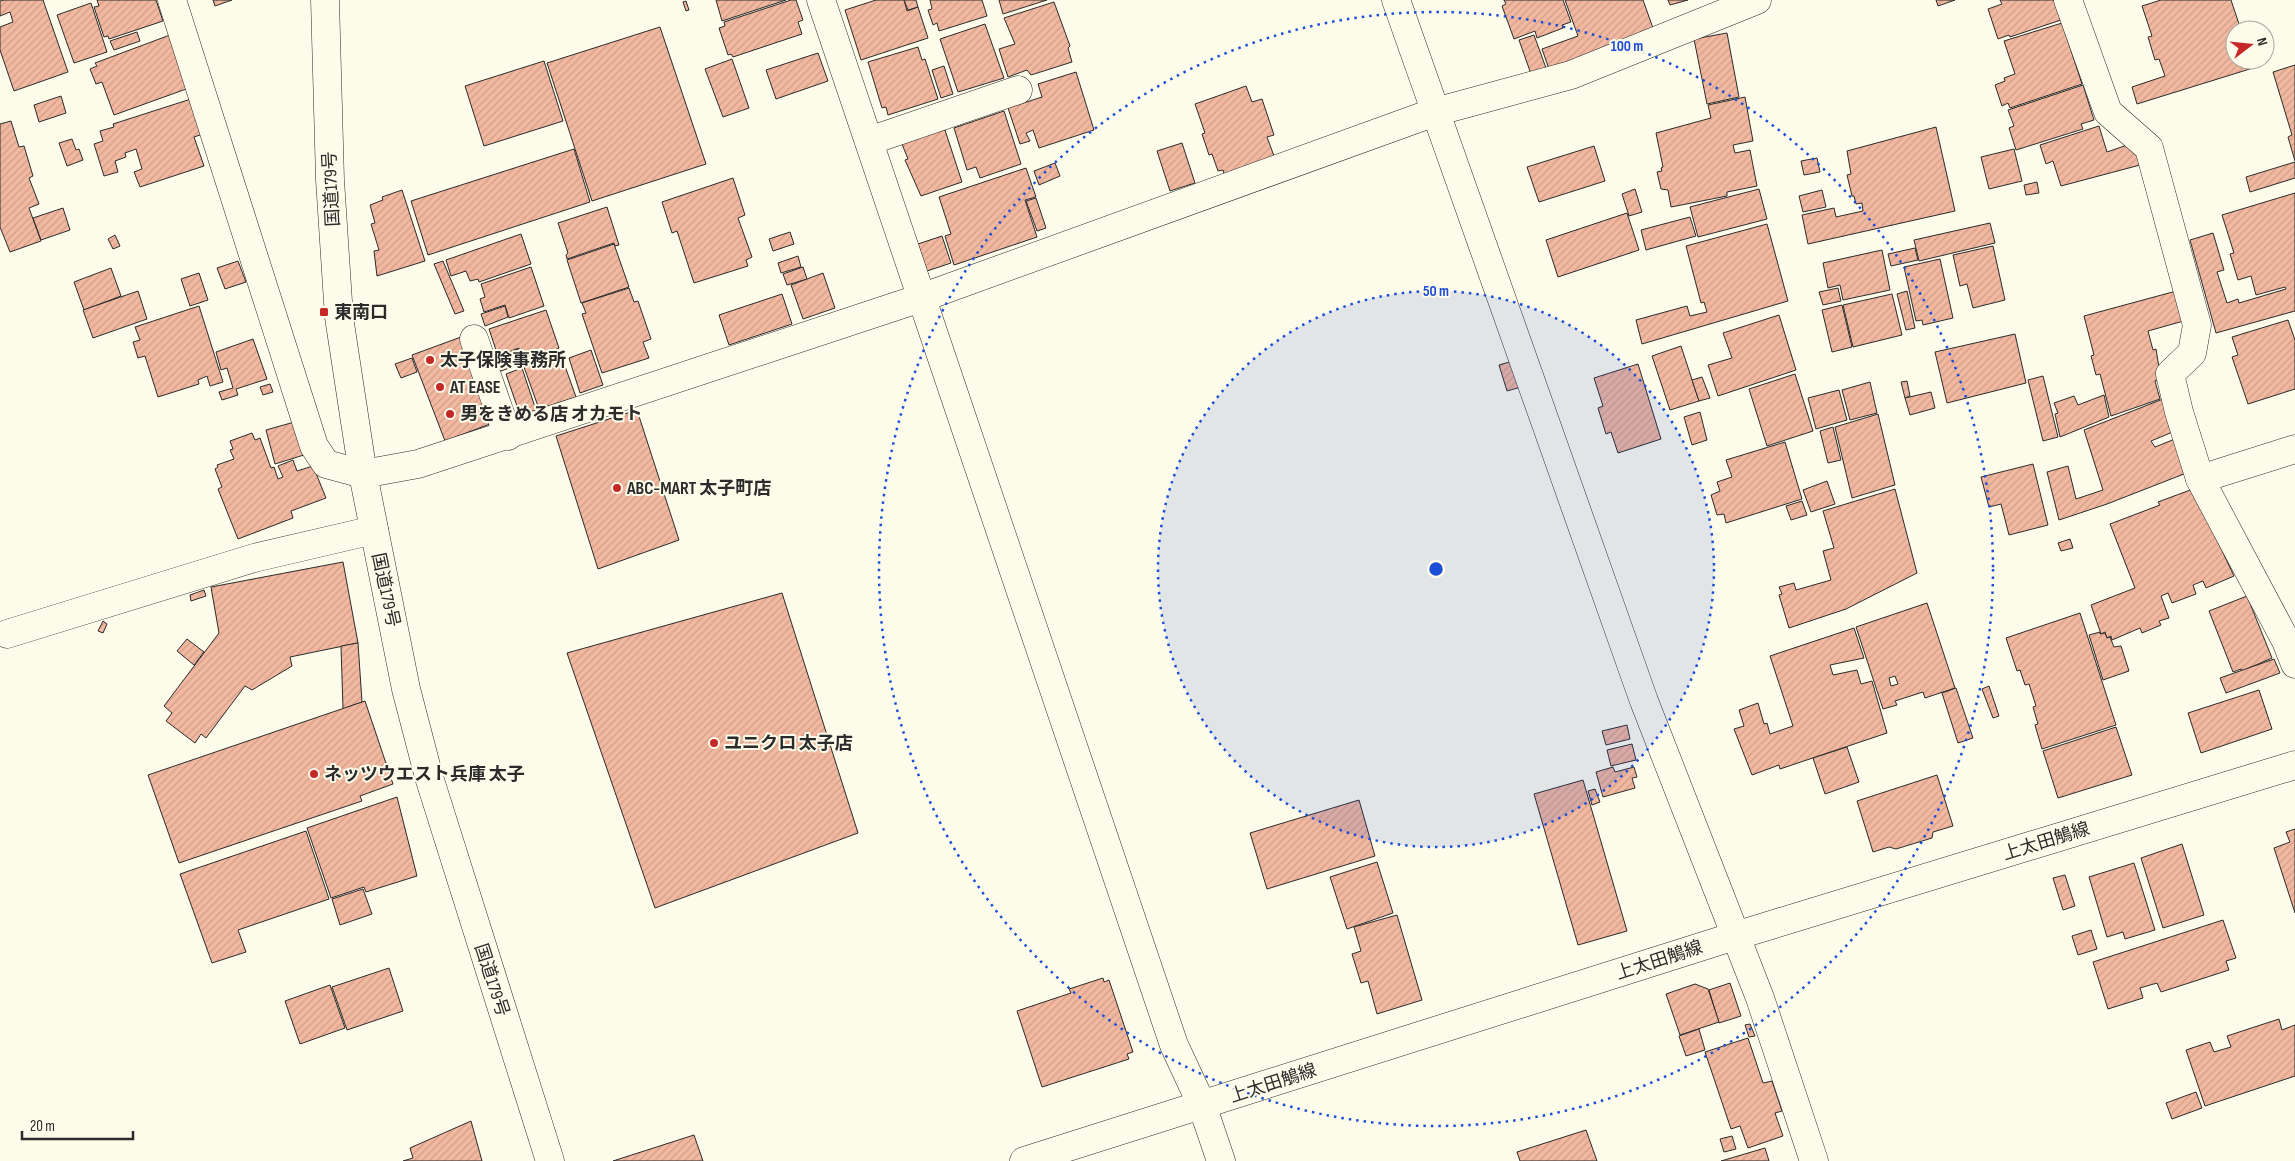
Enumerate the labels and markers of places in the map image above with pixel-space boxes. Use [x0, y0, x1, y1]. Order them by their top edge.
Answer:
place label: 東南口 [334, 302, 388, 323]
marker: 東南口 [318, 306, 330, 318]
place label: 太子保険事務所 [440, 350, 566, 371]
marker: 太子保険事務所 [424, 354, 436, 366]
place label: AT EASE [449, 377, 501, 398]
marker: AT EASE [434, 381, 446, 393]
place label: 男をきめる店 オカモト [460, 404, 643, 425]
marker: 男をきめる店 オカモト [444, 408, 456, 420]
place label: ABC-MART 太子町店 [626, 478, 771, 499]
marker: ABC-MART 太子町店 [611, 482, 623, 494]
centre of rings [1427, 560, 1445, 578]
place label: ユニクロ 太子店 [724, 733, 853, 754]
marker: ユニクロ 太子店 [708, 737, 720, 749]
place label: ネッツウエスト兵庫 太子 [324, 764, 525, 785]
marker: ネッツウエスト兵庫 太子 [308, 768, 320, 780]

